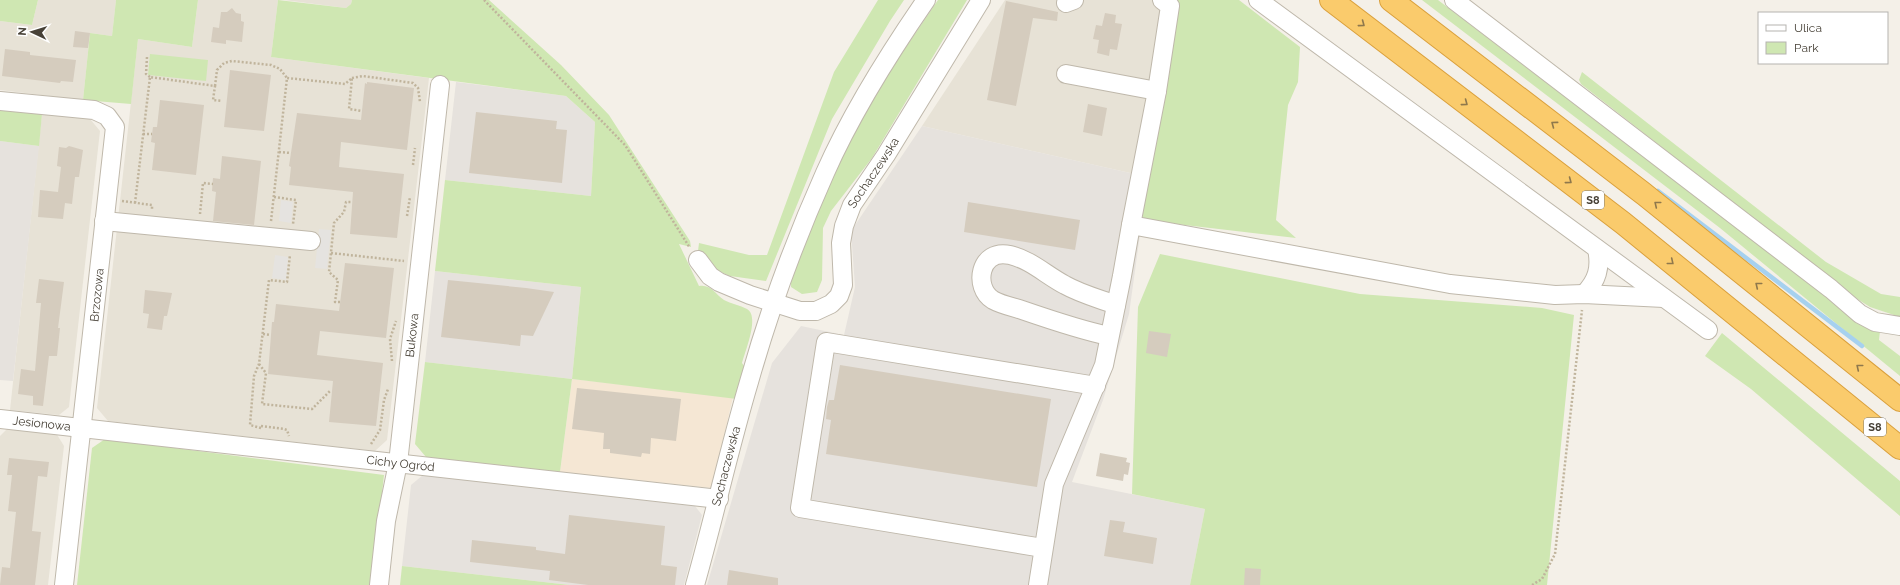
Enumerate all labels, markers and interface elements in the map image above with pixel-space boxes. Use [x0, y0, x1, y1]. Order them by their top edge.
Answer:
north arrow [12, 12, 52, 52]
legend [1758, 12, 1888, 64]
one-way arrow [1358, 19, 1365, 26]
text: Ulica [1794, 21, 1822, 35]
text: N [16, 27, 29, 36]
text: Park [1794, 41, 1819, 55]
one-way arrow [1461, 98, 1468, 105]
one-way arrow [1551, 122, 1558, 129]
street label: Sochaczewska [845, 135, 902, 211]
one-way arrow [1564, 177, 1571, 184]
road number: S8 [1582, 191, 1604, 209]
one-way arrow [1654, 201, 1661, 208]
one-way arrow [1666, 257, 1673, 264]
street label: Brzozowa [87, 268, 107, 322]
one-way arrow [1755, 283, 1762, 290]
street label: Bukowa [403, 313, 422, 358]
one-way arrow [1857, 364, 1864, 371]
street label: Jesionowa [12, 413, 72, 434]
road number: S8 [1864, 418, 1886, 436]
street label: Sochaczewska [709, 424, 743, 508]
street label: Cichy Ogród [366, 453, 435, 474]

